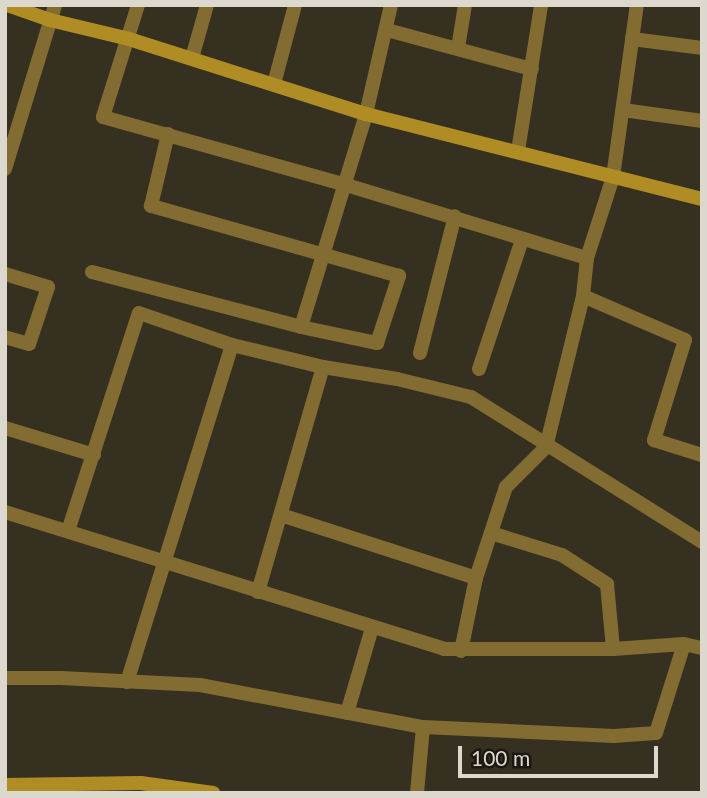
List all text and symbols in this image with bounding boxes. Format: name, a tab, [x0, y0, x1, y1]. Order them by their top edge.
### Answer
scale bar	[462, 732, 662, 776]
text: 100 m	[471, 745, 530, 770]

